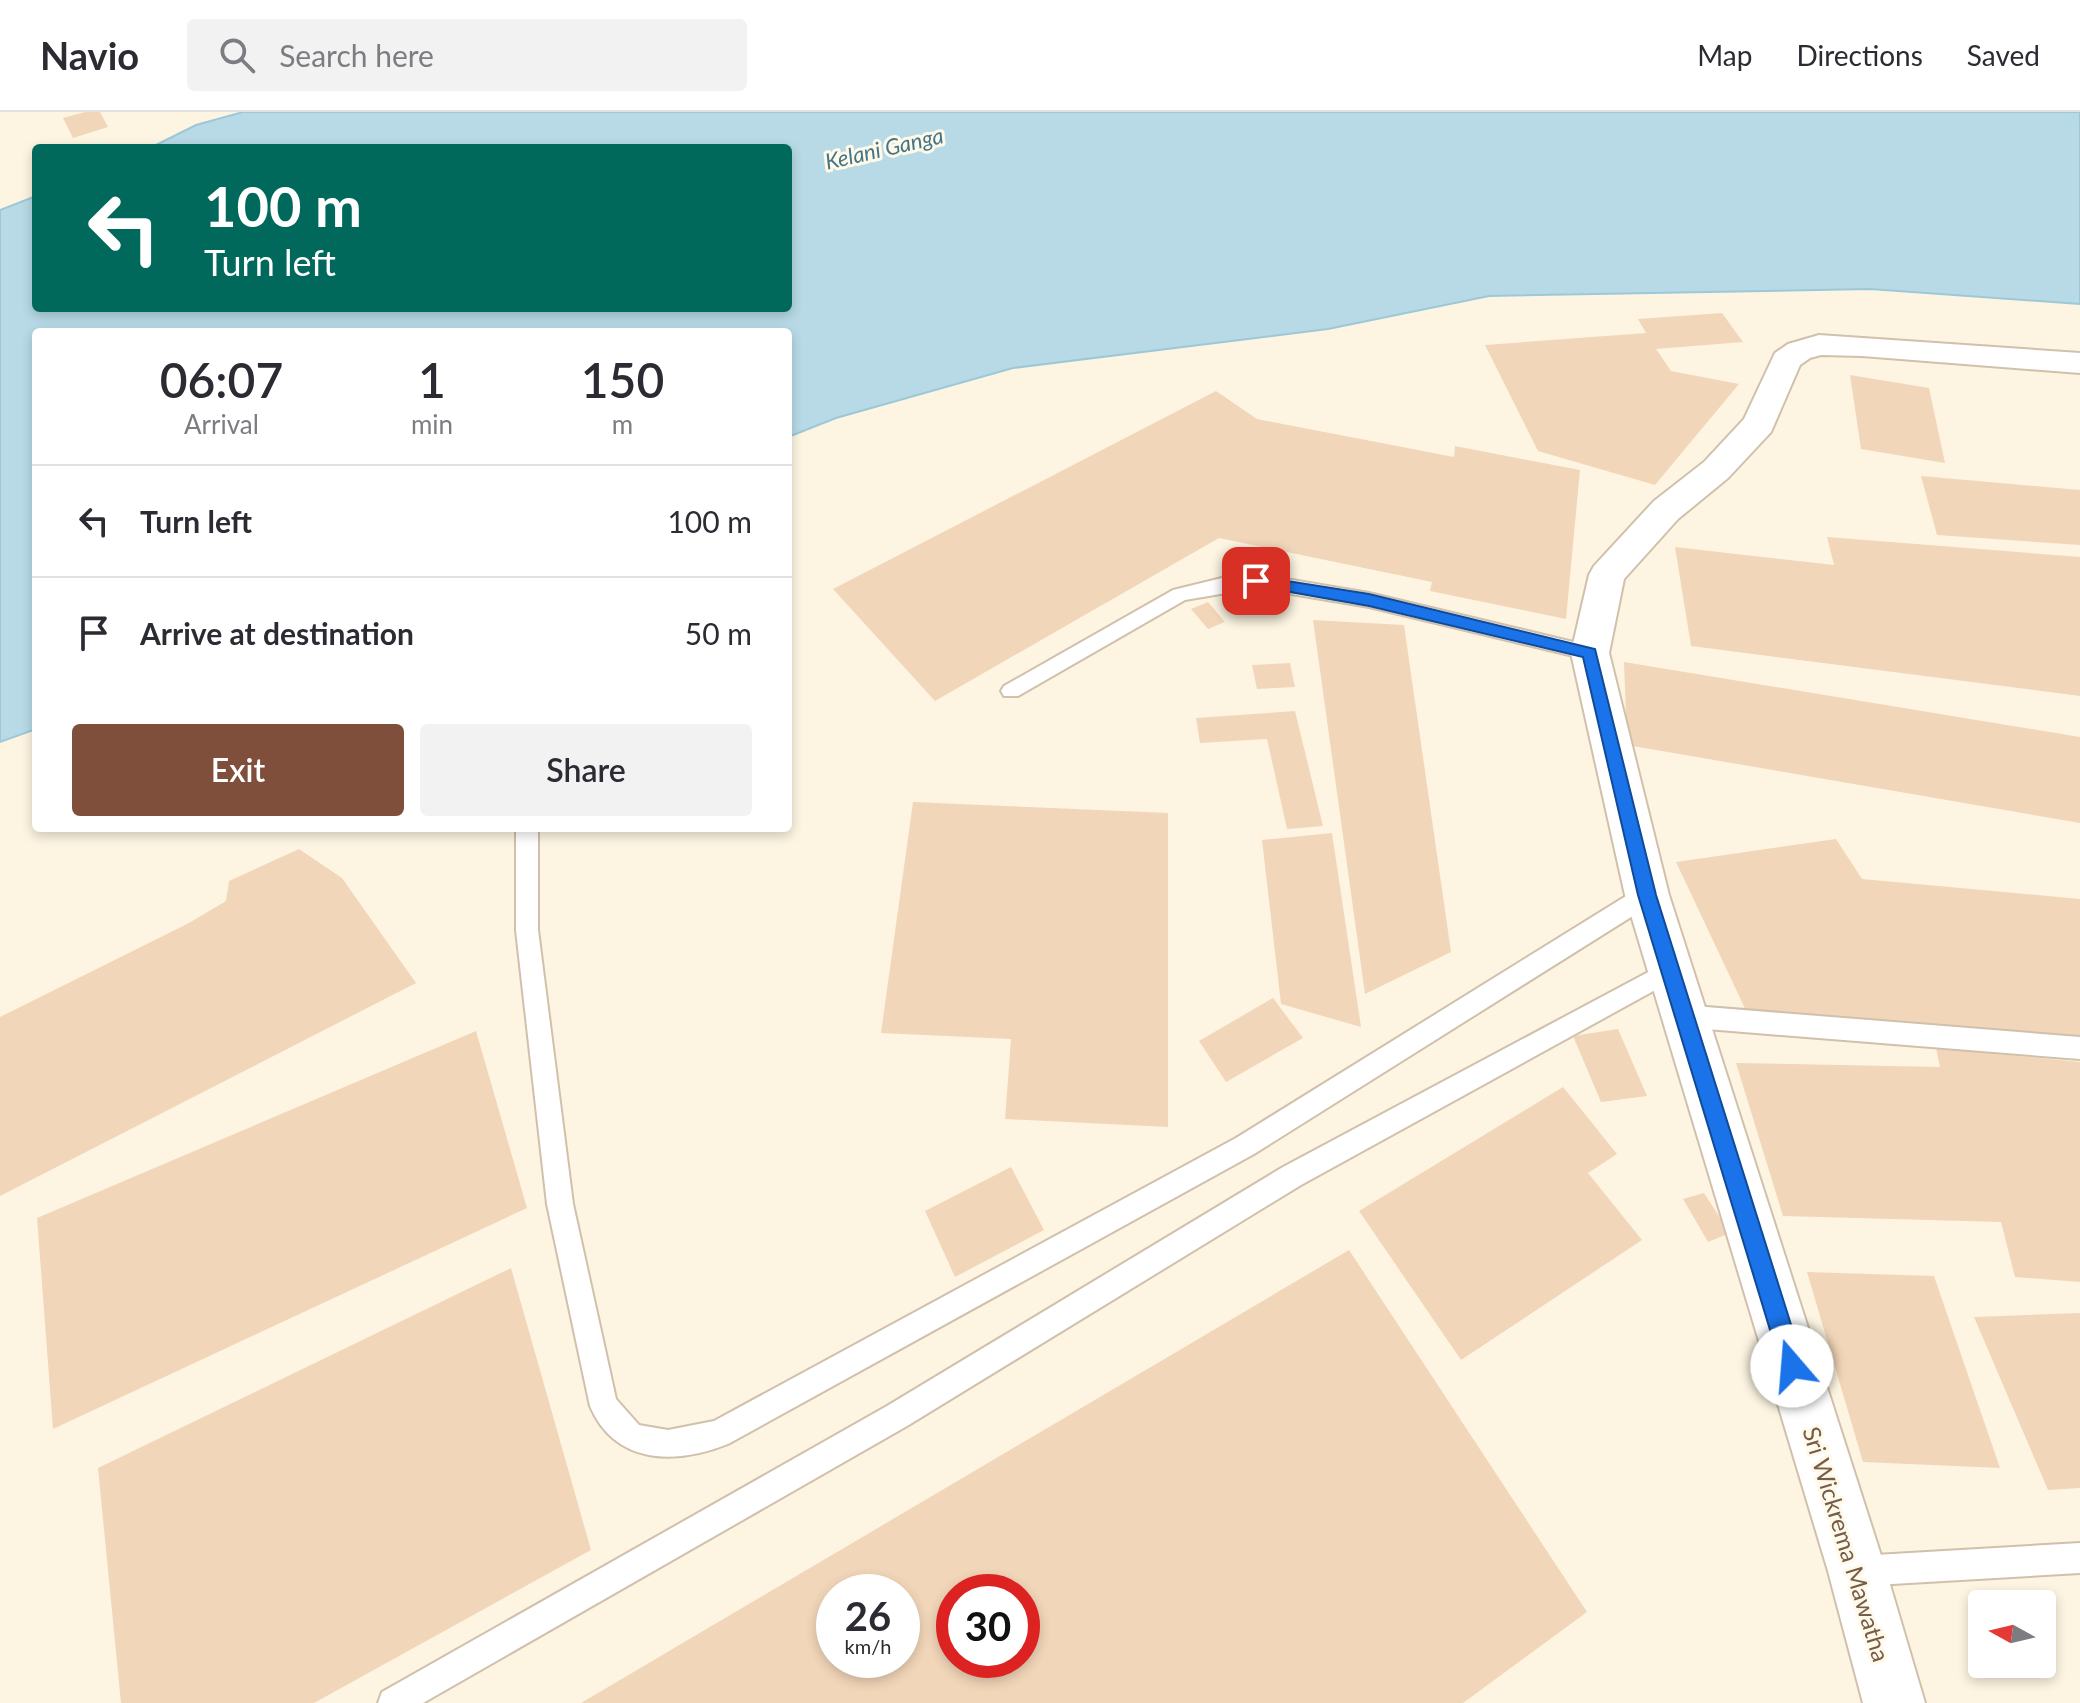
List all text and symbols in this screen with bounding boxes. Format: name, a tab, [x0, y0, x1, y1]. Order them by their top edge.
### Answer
search box	[187, 19, 747, 91]
text: Navio	[40, 32, 139, 78]
icon: search	[215, 33, 259, 77]
text: Search here	[279, 37, 434, 73]
text: Map	[1697, 38, 1752, 72]
text: Directions	[1796, 38, 1923, 72]
text: Saved	[1967, 38, 2040, 72]
water label: Kelani Ganga	[822, 121, 946, 175]
text: 100 m	[204, 172, 362, 239]
icon: left	[72, 176, 176, 280]
text: Turn left	[204, 240, 336, 284]
text: 06:07	[160, 351, 283, 408]
text: 1	[418, 351, 446, 408]
text: 150	[581, 351, 664, 408]
text: Arrival	[184, 408, 259, 440]
text: min	[411, 408, 453, 440]
text: m	[612, 408, 633, 440]
icon: left	[72, 499, 116, 543]
text: Turn left	[140, 503, 252, 539]
text: 100 m	[667, 503, 752, 539]
pin	[1222, 547, 1290, 615]
icon: arrive	[1234, 559, 1278, 603]
icon: arrive	[72, 611, 116, 655]
text: Arrive at destination	[140, 615, 414, 651]
text: 50 m	[685, 615, 752, 651]
button: Exit	[72, 724, 404, 816]
button: Share	[420, 724, 752, 816]
position arrow	[1750, 1324, 1834, 1408]
street label: Sri Wickrema Mawatha	[1797, 1423, 1897, 1665]
speed limit sign: 30	[936, 1574, 1040, 1678]
north arrow	[1968, 1590, 2056, 1678]
map controls	[1968, 1590, 2056, 1678]
text: 26	[845, 1592, 891, 1640]
text: km/h	[845, 1634, 891, 1658]

